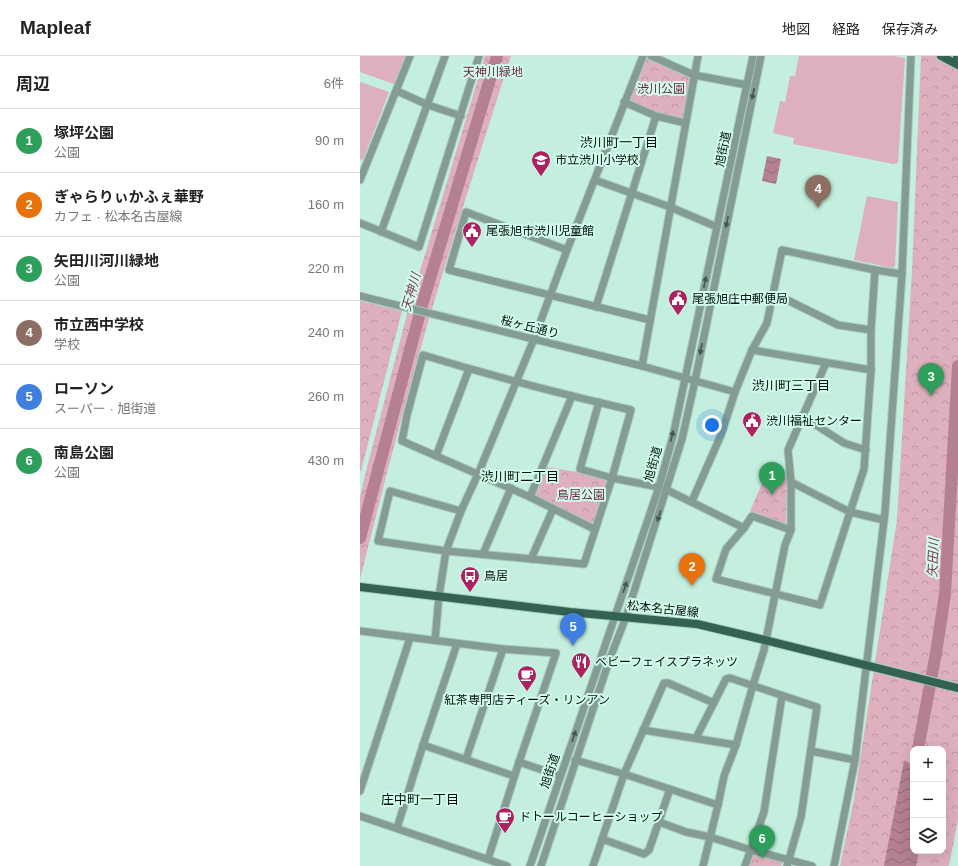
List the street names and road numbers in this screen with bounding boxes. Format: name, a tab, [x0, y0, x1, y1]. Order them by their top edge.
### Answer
street label: 旭街道	[712, 130, 734, 168]
street label: 桜ヶ丘通り	[499, 313, 561, 341]
street label: 旭街道	[641, 445, 665, 483]
street label: 松本名古屋線	[626, 598, 700, 620]
street label: 旭街道	[538, 752, 562, 790]

